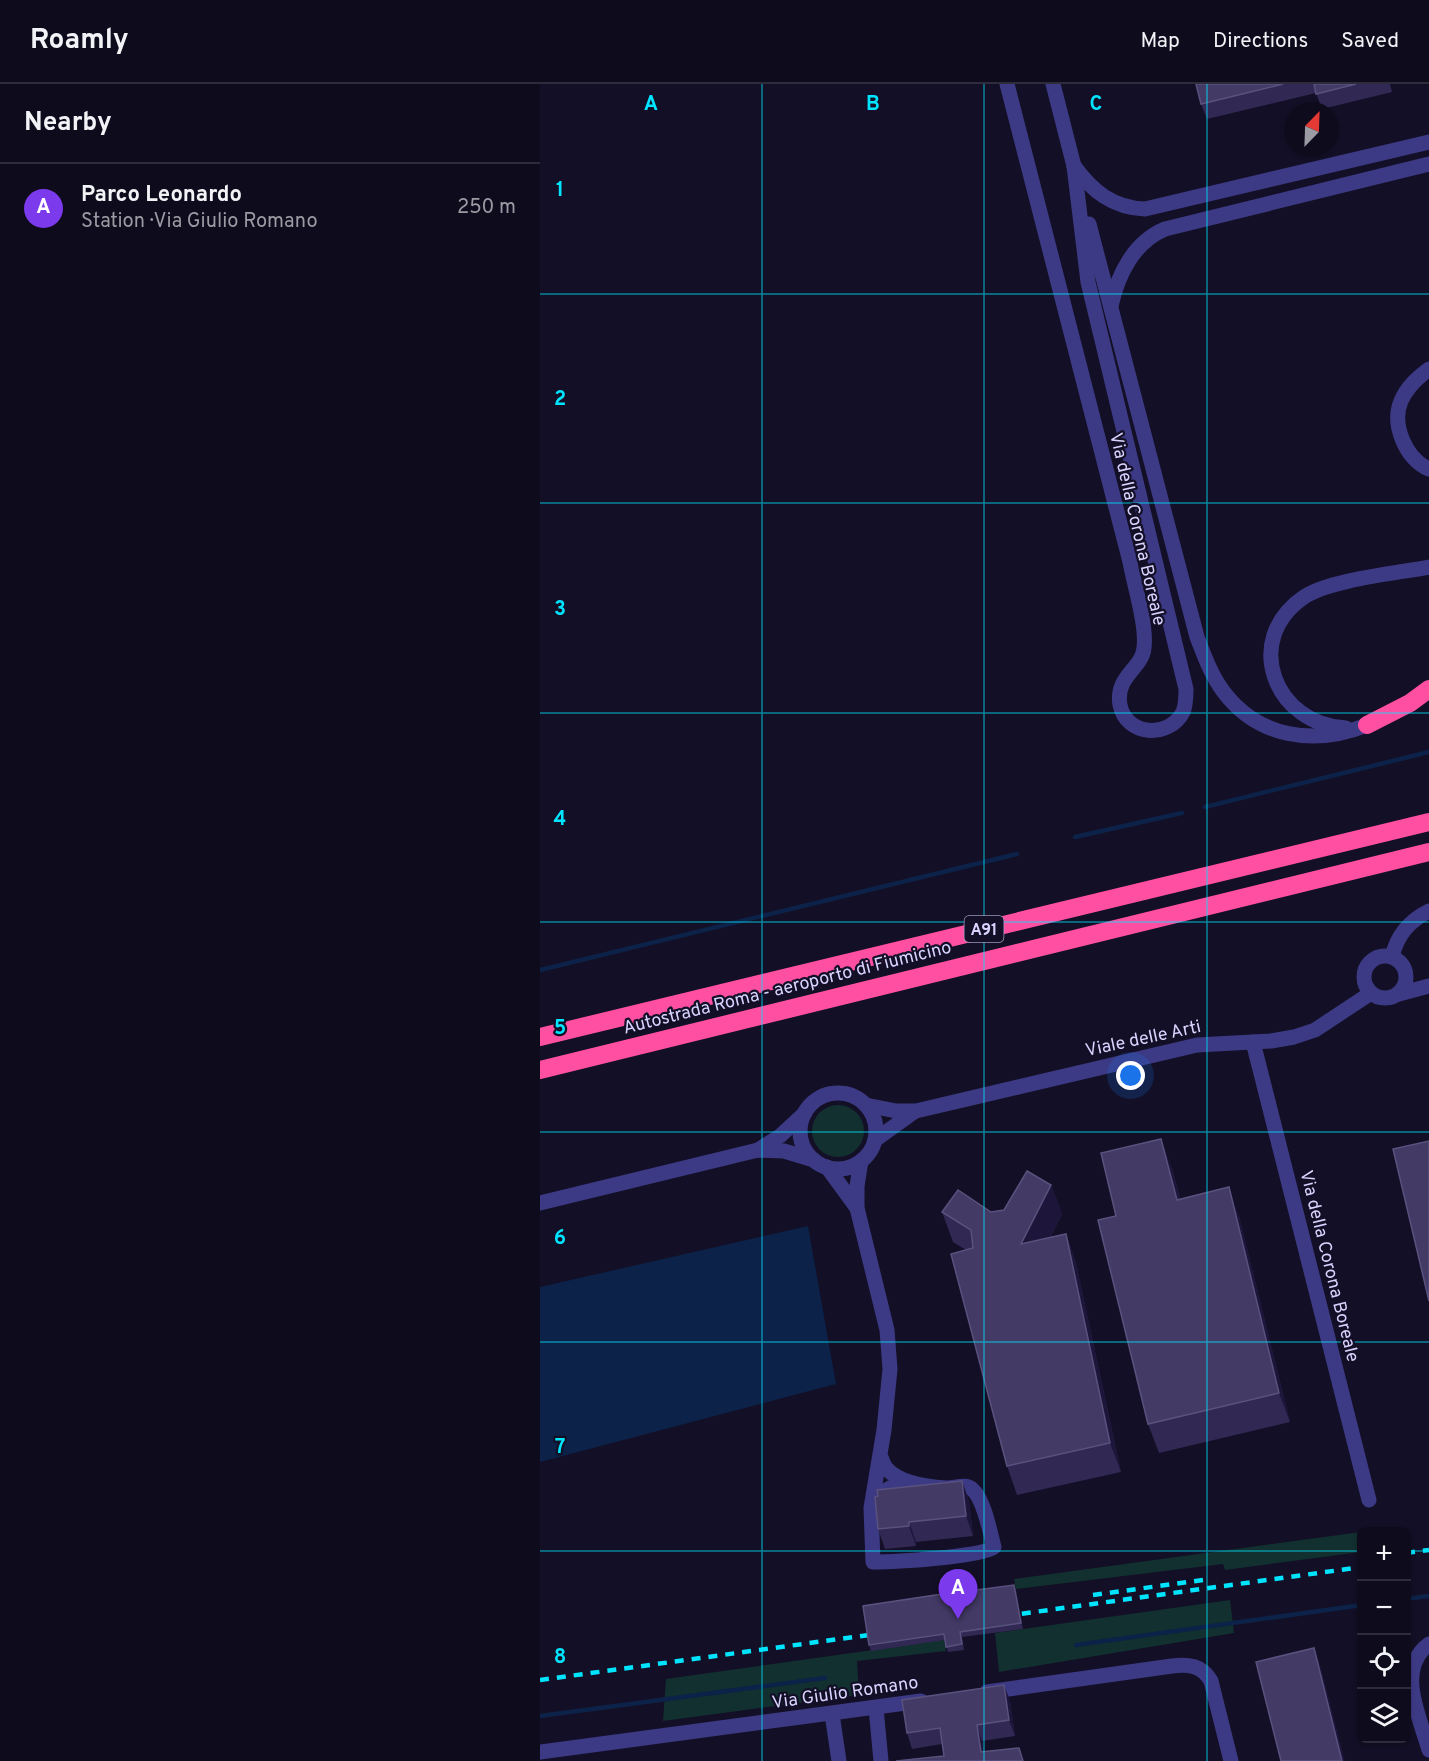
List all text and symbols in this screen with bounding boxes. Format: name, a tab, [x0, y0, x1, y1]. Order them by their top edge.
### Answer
text: Roamly	[30, 23, 129, 59]
text: Map	[1140, 28, 1180, 55]
text: Directions	[1213, 28, 1308, 55]
text: Saved	[1341, 28, 1399, 55]
text: A	[644, 92, 658, 118]
text: B	[866, 92, 880, 118]
text: C	[1090, 92, 1102, 118]
north arrow	[1285, 102, 1339, 156]
text: Nearby	[24, 107, 112, 140]
text: 1	[556, 178, 564, 204]
text: Parco Leonardo	[81, 182, 242, 209]
text: A	[36, 195, 51, 221]
text: 250 m	[457, 195, 516, 221]
text: Station · Via Giulio Romano	[81, 209, 318, 235]
text: 2	[554, 387, 566, 413]
street label: Via della Corona Boreale	[1103, 431, 1170, 628]
text: 3	[554, 597, 566, 623]
text: 4	[554, 807, 566, 833]
road number: A91	[964, 916, 1004, 942]
street label: Autostrada Roma - aeroporto di Fiumicino	[621, 936, 954, 1040]
text: 5	[554, 1016, 566, 1042]
street label: Viale delle Arti	[1084, 1016, 1203, 1063]
your location	[1116, 1061, 1145, 1090]
street label: Via della Corona Boreale	[1294, 1168, 1364, 1365]
text: 6	[554, 1226, 566, 1252]
text: 7	[555, 1435, 565, 1461]
map controls	[1357, 1527, 1411, 1743]
button: +	[1357, 1527, 1411, 1581]
pin: A	[938, 1570, 978, 1619]
button: −	[1357, 1581, 1411, 1635]
button: locate	[1357, 1635, 1411, 1689]
text: 8	[554, 1645, 566, 1671]
street label: Via Giulio Romano	[771, 1672, 920, 1715]
button: layers	[1357, 1689, 1411, 1743]

